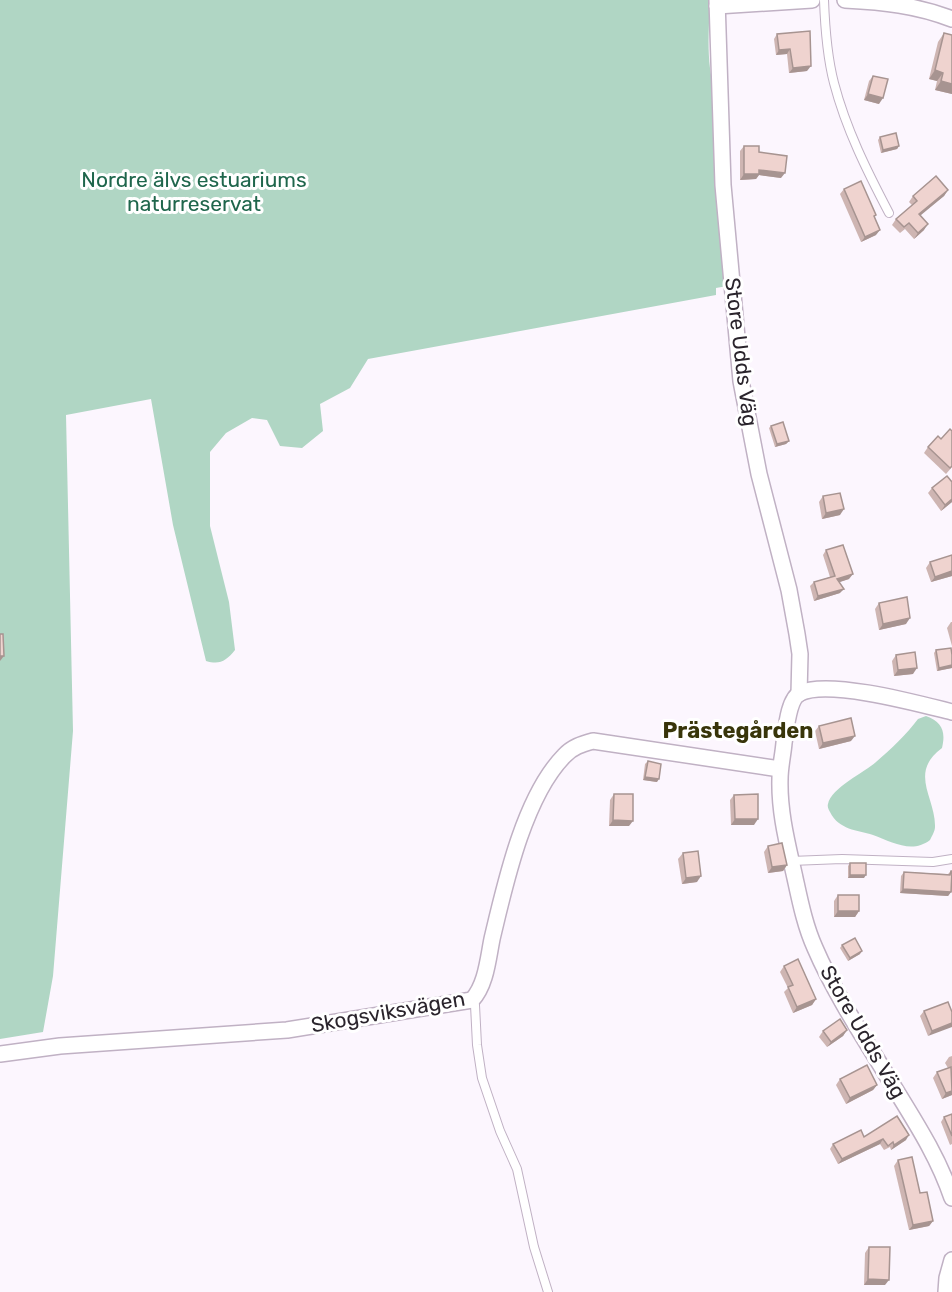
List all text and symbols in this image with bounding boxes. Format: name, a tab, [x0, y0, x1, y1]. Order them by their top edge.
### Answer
park label: Nordre älvs estuariums naturreservat	[81, 167, 307, 216]
street label: Store Udds Väg	[720, 276, 763, 428]
district label: Prästegården	[662, 717, 814, 744]
street label: Store Udds Väg	[815, 961, 912, 1103]
street label: Skogsviksvägen	[309, 986, 467, 1037]

